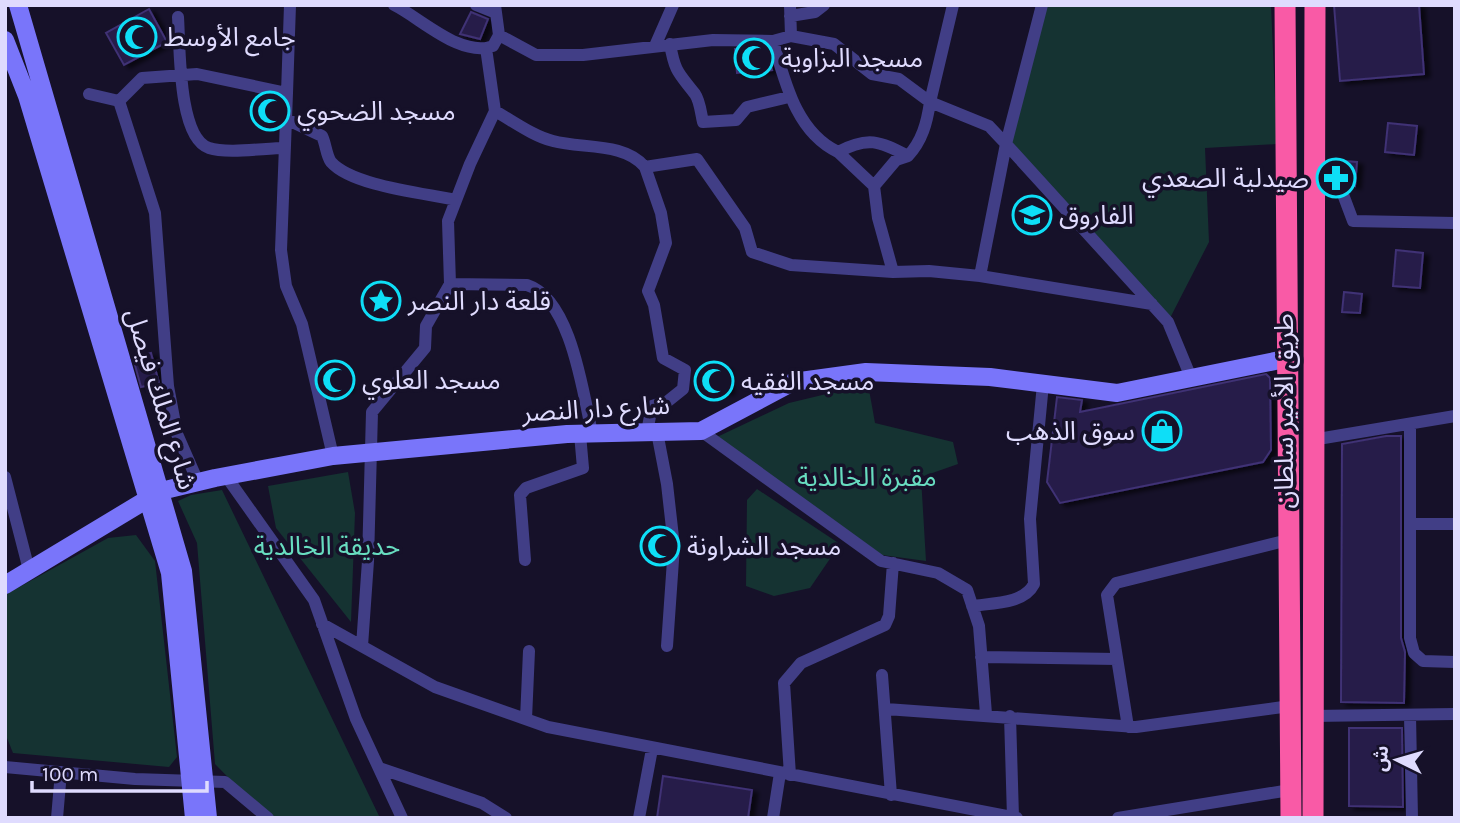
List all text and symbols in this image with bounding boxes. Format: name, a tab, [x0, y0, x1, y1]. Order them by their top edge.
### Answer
mosque icon: جامع الأوسط	[116, 16, 158, 58]
place label: جامع الأوسط	[164, 22, 295, 57]
mosque icon: مسجد البزاوية	[733, 37, 775, 79]
place label: مسجد البزاوية	[781, 43, 923, 74]
mosque icon: مسجد الضحوي	[249, 90, 291, 132]
place label: مسجد الضحوي	[297, 96, 456, 131]
pharmacy icon: صيدلية الصعدي	[1315, 157, 1357, 199]
place label: صيدلية الصعدي	[1142, 163, 1309, 198]
school or university icon: الفاروق	[1011, 194, 1053, 236]
place label: الفاروق	[1059, 200, 1134, 231]
place icon: قلعة دار النصر	[360, 280, 402, 322]
place label: قلعة دار النصر	[407, 286, 551, 317]
street label: شارع الملك فيصل	[116, 305, 203, 494]
street label: طريق الأمير سلطان	[1269, 313, 1300, 509]
mosque icon: مسجد العلوي	[314, 359, 356, 401]
mosque icon: مسجد الفقيه	[693, 360, 735, 402]
place label: مسجد العلوي	[362, 365, 501, 400]
place label: مسجد الفقيه	[741, 366, 874, 397]
street label: شارع دار النصر	[520, 390, 671, 431]
shop icon: سوق الذهب	[1141, 410, 1183, 452]
place label: سوق الذهب	[1006, 416, 1135, 447]
park label: مقبرة الخالدية	[797, 462, 937, 493]
mosque icon: مسجد الشراونة	[639, 525, 681, 567]
park label: حديقة الخالدية	[254, 531, 400, 562]
place label: مسجد الشراونة	[687, 531, 841, 562]
north arrow	[1362, 725, 1432, 795]
text: ش	[1369, 745, 1393, 773]
scale bar	[32, 750, 206, 794]
text: 100 m	[42, 762, 99, 786]

